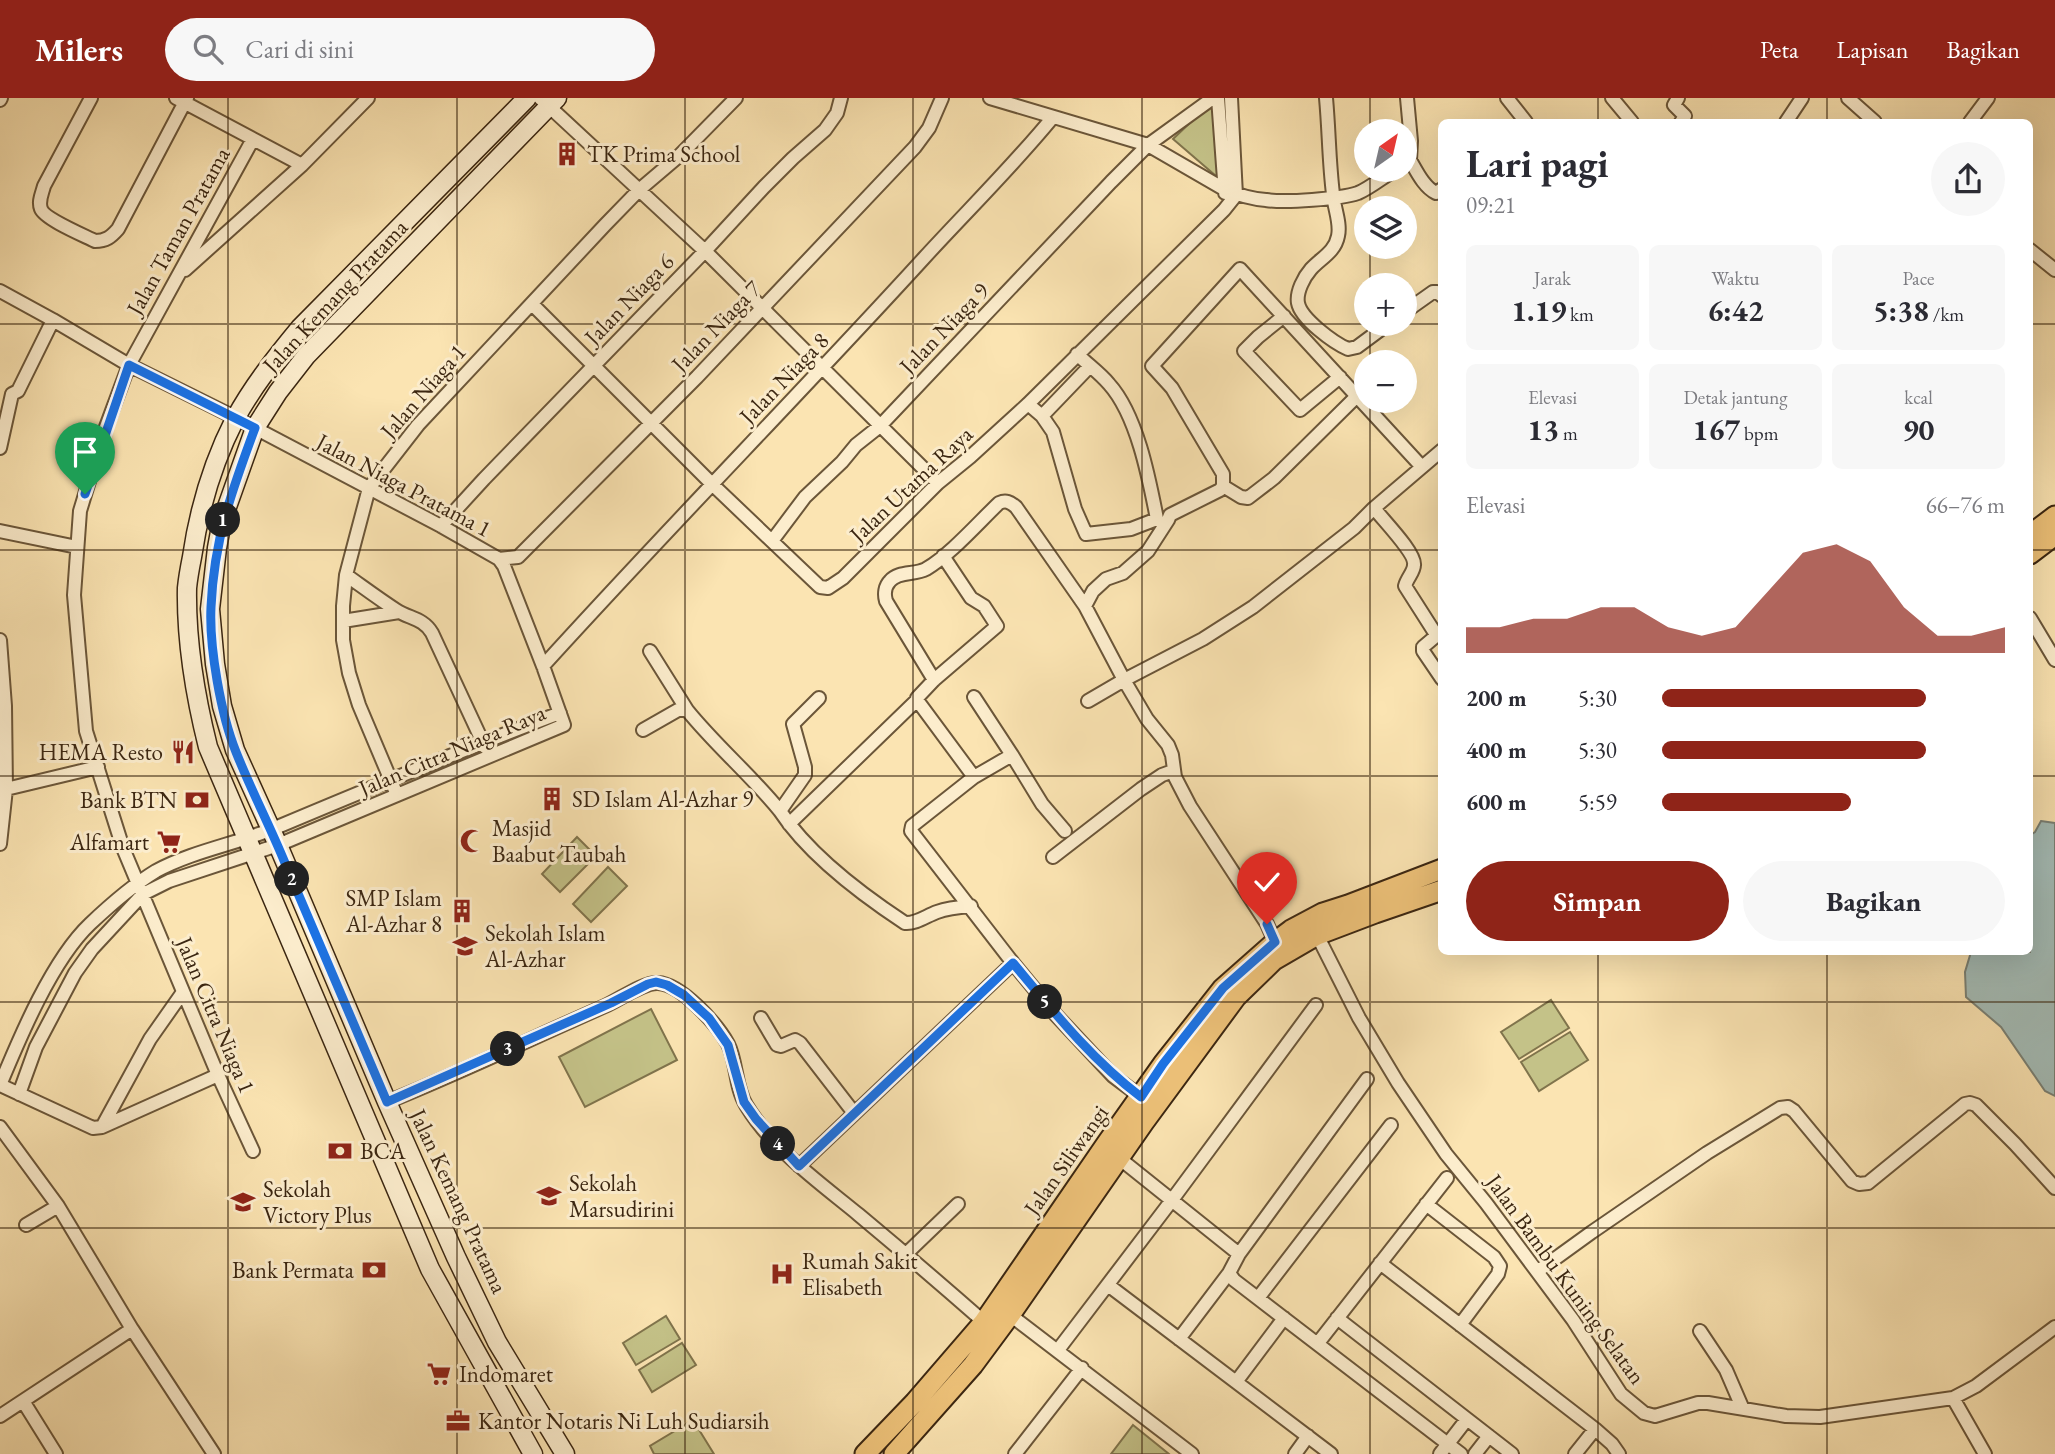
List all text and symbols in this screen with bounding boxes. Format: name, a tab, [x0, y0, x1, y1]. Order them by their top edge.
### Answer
search box	[165, 18, 655, 81]
text: Milers	[35, 28, 123, 71]
icon: search	[189, 30, 227, 68]
text: Cari di sini	[245, 32, 354, 66]
text: Peta	[1760, 34, 1799, 65]
text: Lapisan	[1837, 34, 1909, 65]
text: Bagikan	[1947, 34, 2020, 65]
north arrow	[1354, 119, 1418, 182]
map controls	[1354, 119, 1417, 413]
place label: TK Prima School	[587, 139, 741, 169]
text: Lari pagi	[1466, 139, 1609, 188]
building icon: TK Prima School	[553, 140, 581, 168]
street label: Jalan Taman Pratama	[118, 141, 237, 322]
button: share	[1931, 142, 2005, 216]
text: 09:21	[1466, 190, 1516, 220]
button: layers	[1354, 196, 1417, 259]
street label: Jalan Kemang Pratama	[254, 212, 415, 381]
street label: Jalan Niaga 6	[576, 247, 680, 353]
text: Jarak	[1534, 266, 1571, 291]
text: Waktu	[1712, 266, 1759, 291]
text: Pace	[1903, 266, 1934, 291]
street label: Jalan Niaga 7	[663, 273, 768, 380]
button: +	[1354, 273, 1417, 336]
street label: Jalan Niaga 9	[891, 276, 995, 382]
text: 1.19	[1511, 291, 1566, 330]
text: 6:42	[1707, 291, 1764, 330]
text: 5:38	[1873, 291, 1929, 330]
text: km	[1566, 302, 1594, 327]
text: /km	[1929, 302, 1964, 327]
street label: Jalan Niaga 8	[731, 326, 835, 432]
street label: Jalan Niaga 1	[372, 337, 472, 446]
button: −	[1354, 350, 1417, 413]
text: Elevasi	[1528, 385, 1577, 410]
text: Detak jantung	[1683, 385, 1788, 410]
text: kcal	[1904, 385, 1933, 410]
text: 13	[1527, 410, 1559, 449]
text: 167	[1693, 410, 1740, 449]
text: 90	[1903, 410, 1934, 449]
street label: Jalan Utama Raya	[842, 419, 980, 550]
text: m	[1559, 421, 1578, 446]
text: bpm	[1740, 421, 1778, 446]
pin	[55, 422, 115, 494]
street label: Jalan Niaga Pratama 1	[310, 425, 497, 544]
icon: arrive	[66, 433, 104, 471]
text: Elevasi	[1466, 490, 1525, 520]
text: 66–76 m	[1926, 490, 2005, 520]
pin: 1	[206, 502, 241, 538]
text: 1	[217, 507, 228, 532]
text: 200 m	[1466, 683, 1527, 713]
text: 5:30	[1578, 683, 1617, 713]
street label: Jalan Citra Niaga Raya	[352, 697, 551, 804]
text: 400 m	[1466, 735, 1527, 765]
text: 5:30	[1578, 735, 1617, 765]
place label: HEMA Resto	[39, 737, 163, 767]
restaurant icon: HEMA Resto	[169, 738, 197, 766]
place label: SD Islam Al-Azhar 9	[572, 784, 753, 814]
place label: Bank BTN	[80, 785, 177, 815]
building icon: SD Islam Al-Azhar 9	[538, 785, 566, 813]
bank icon: Bank BTN	[183, 786, 211, 814]
text: 600 m	[1466, 787, 1527, 817]
text: 5:59	[1578, 787, 1617, 817]
place label: Masjid Baabut Taubah	[492, 813, 626, 869]
place label: Alfamart	[69, 827, 150, 857]
mosque icon: Masjid Baabut Taubah	[458, 827, 486, 855]
supermarket icon: Alfamart	[155, 828, 183, 856]
pin	[1237, 852, 1297, 924]
button: Simpan	[1466, 861, 1729, 941]
button: Bagikan	[1743, 861, 2005, 941]
pin: 2	[274, 862, 310, 896]
icon: check	[1248, 863, 1286, 901]
text: 2	[286, 866, 297, 891]
place label: SMP Islam Al-Azhar 8	[345, 883, 442, 939]
building icon: SMP Islam Al-Azhar 8	[448, 897, 476, 925]
place label: Sekolah Islam Al-Azhar	[484, 918, 606, 974]
street label: Jalan Citra Niaga 1	[169, 930, 262, 1098]
school or university icon: Sekolah Islam Al-Azhar	[451, 932, 479, 960]
pin: 5	[1028, 984, 1062, 1020]
text: 5	[1039, 989, 1050, 1014]
pin: 3	[490, 1032, 526, 1066]
text: 3	[502, 1036, 513, 1061]
street label: Jalan Siliwangi	[1016, 1099, 1115, 1223]
street label: Jalan Kemang Pratama	[402, 1102, 515, 1299]
pin: 4	[760, 1126, 796, 1162]
text: 4	[772, 1131, 783, 1156]
place label: BCA	[360, 1136, 407, 1166]
bank icon: BCA	[326, 1137, 354, 1165]
street label: Jalan Bambu Kuning Selatan	[1478, 1166, 1652, 1390]
place label: Sekolah Marsudirini	[569, 1168, 674, 1224]
place label: Sekolah Victory Plus	[263, 1174, 372, 1230]
school or university icon: Sekolah Marsudirini	[535, 1182, 563, 1210]
school or university icon: Sekolah Victory Plus	[229, 1188, 257, 1216]
place label: Rumah Sakit Elisabeth	[802, 1246, 918, 1302]
place label: Bank Permata	[232, 1255, 355, 1285]
bank icon: Bank Permata	[360, 1256, 388, 1284]
hospital icon: Rumah Sakit Elisabeth	[768, 1260, 796, 1288]
place label: Indomaret	[459, 1359, 554, 1389]
supermarket icon: Indomaret	[425, 1360, 453, 1388]
place label: Kantor Notaris Ni Luh Sudiarsih	[478, 1406, 770, 1436]
office icon: Kantor Notaris Ni Luh Sudiarsih	[444, 1407, 472, 1435]

